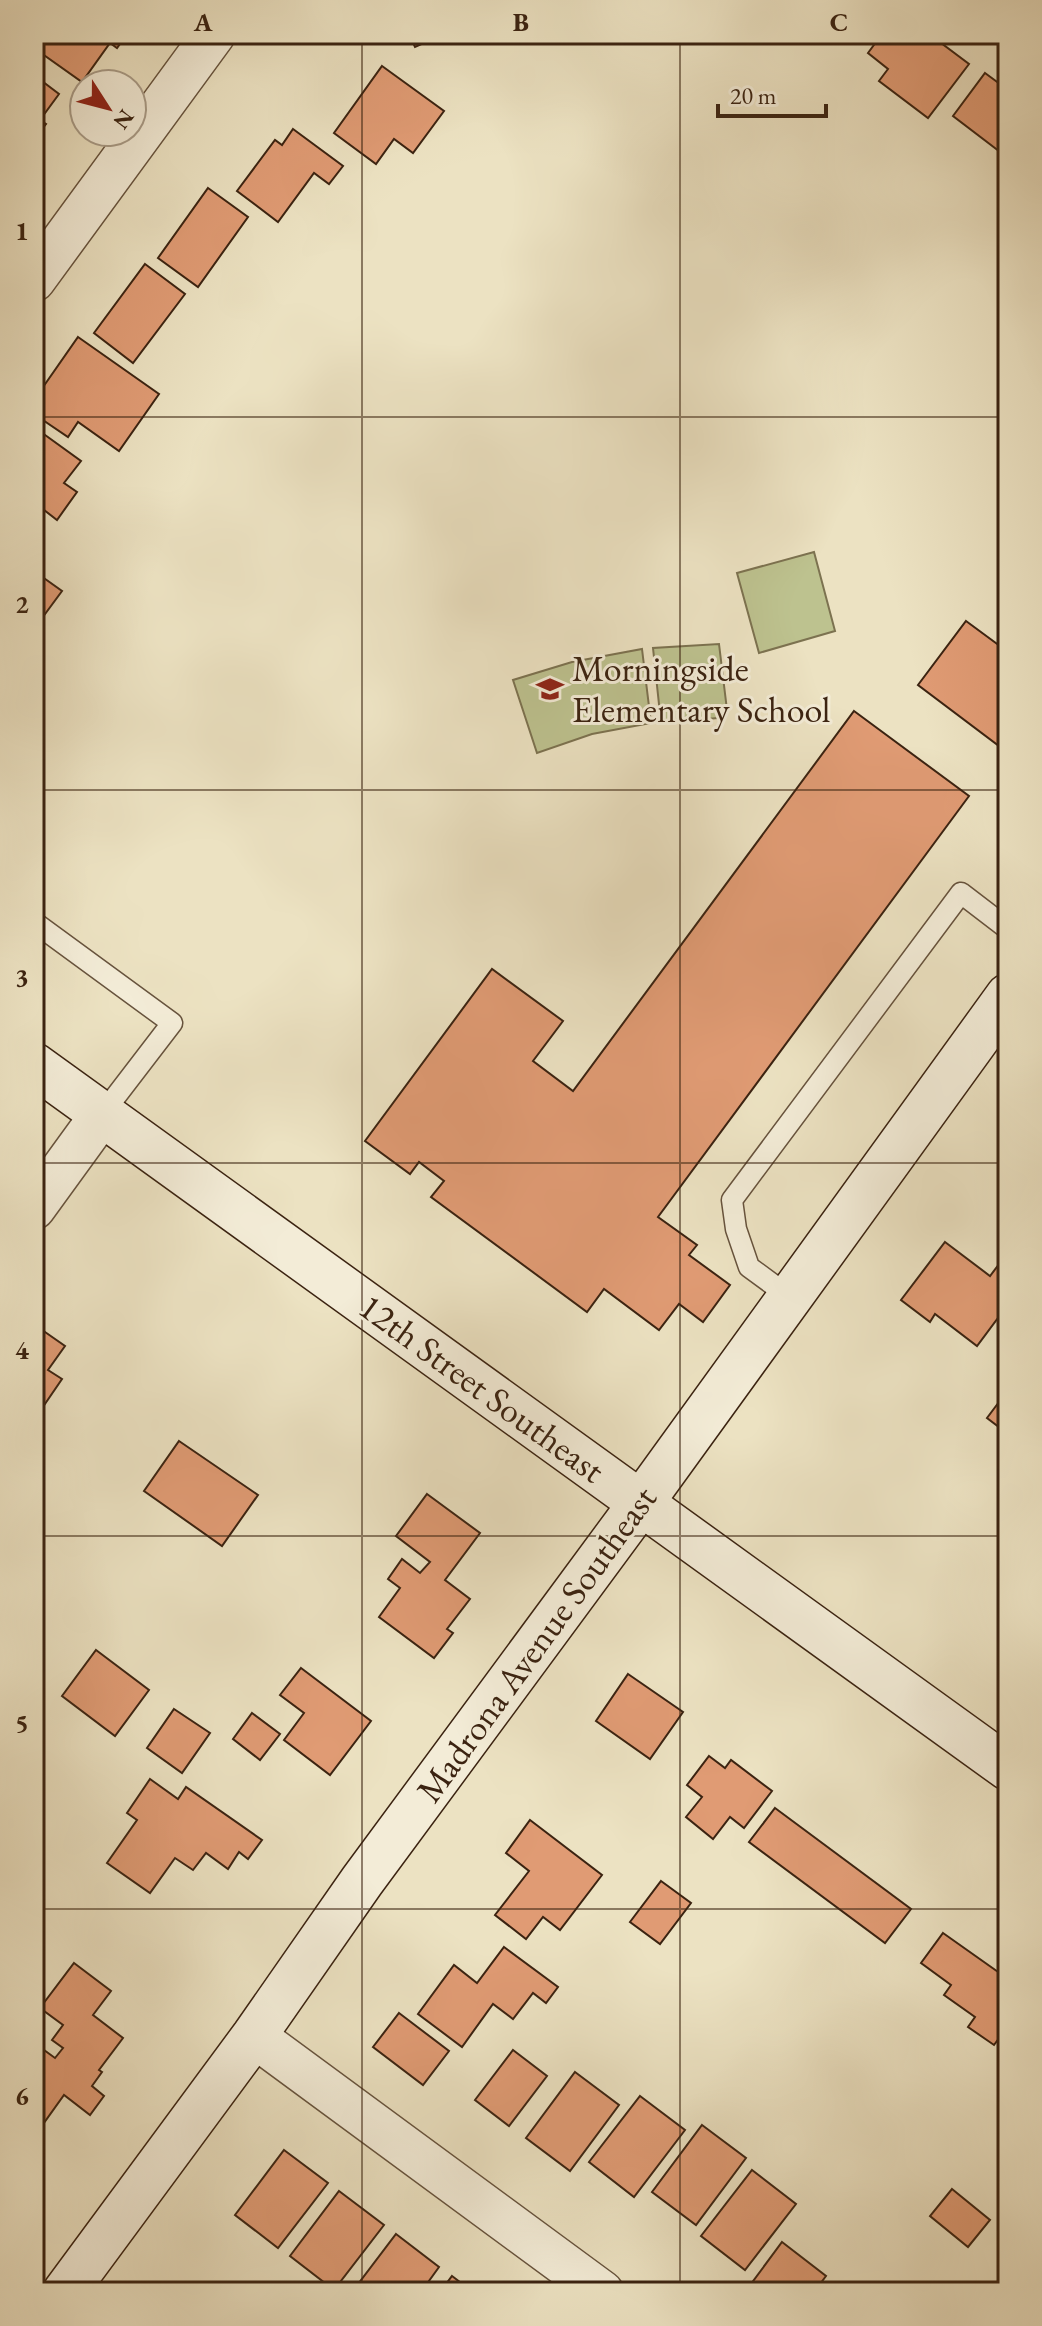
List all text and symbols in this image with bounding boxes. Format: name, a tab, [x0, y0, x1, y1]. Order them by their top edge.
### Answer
text: A	[193, 5, 213, 39]
text: B	[513, 5, 529, 39]
text: C	[830, 5, 848, 39]
north arrow	[68, 68, 148, 148]
scale bar	[718, 68, 826, 118]
text: 20 m	[730, 80, 777, 111]
text: N	[107, 104, 141, 135]
text: 1	[15, 214, 29, 248]
text: 2	[15, 587, 29, 621]
place label: Morningside Elementary School	[572, 645, 830, 733]
school or university icon: Morningside Elementary School	[535, 674, 565, 704]
text: 3	[15, 960, 29, 994]
street label: 12th Street Southeast	[350, 1283, 615, 1493]
text: 4	[15, 1333, 29, 1367]
street label: Madrona Avenue Southeast	[405, 1476, 667, 1812]
text: 5	[15, 1706, 29, 1740]
text: 6	[15, 2079, 29, 2113]

